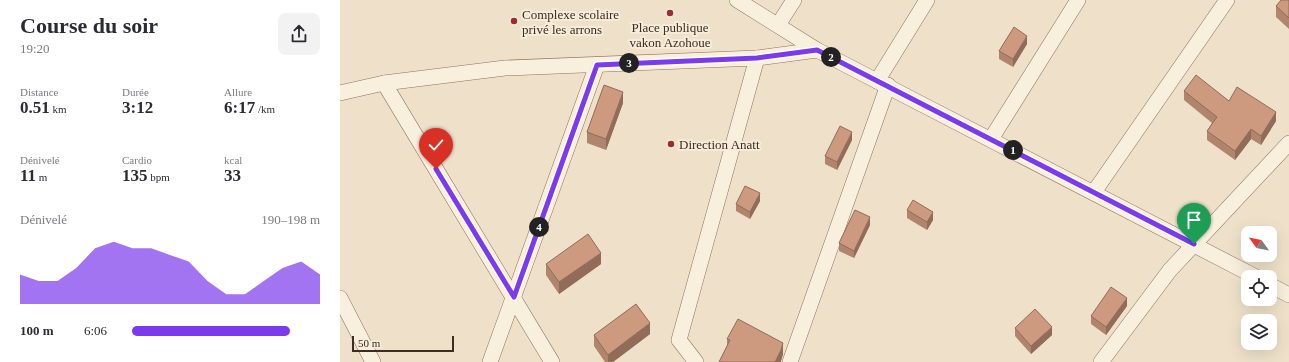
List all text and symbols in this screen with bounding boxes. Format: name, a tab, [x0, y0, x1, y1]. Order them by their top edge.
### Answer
place label: Complexe scolaire privé les arrons	[522, 7, 619, 37]
marker: Place publique vakon Azohoue	[665, 8, 675, 18]
text: Course du soir	[20, 13, 158, 38]
button: share	[278, 13, 320, 55]
marker: Complexe scolaire privé les arrons	[509, 16, 519, 26]
place label: Place publique vakon Azohoue	[629, 20, 711, 50]
text: 19:20	[20, 41, 50, 56]
pin: 2	[821, 47, 841, 67]
text: 2	[828, 51, 834, 63]
pin: 3	[619, 53, 639, 73]
text: 3	[626, 57, 632, 69]
text: Distance	[20, 86, 58, 98]
text: Durée	[122, 86, 149, 98]
text: Allure	[224, 86, 252, 98]
text: 0.51	[20, 98, 50, 117]
text: 3:12	[122, 98, 153, 117]
text: 6:17	[224, 98, 255, 117]
text: km	[50, 103, 67, 115]
text: /km	[255, 103, 275, 115]
pin	[419, 128, 453, 169]
icon: check	[425, 134, 447, 156]
place label: Direction Anatt	[679, 137, 760, 152]
marker: Direction Anatt	[666, 139, 676, 149]
pin: 1	[1003, 140, 1023, 160]
text: 1	[1010, 144, 1016, 156]
text: Dénivelé	[20, 154, 60, 166]
text: Cardio	[122, 154, 152, 166]
text: kcal	[224, 154, 242, 166]
text: 11	[20, 166, 36, 185]
text: 135	[122, 166, 148, 185]
text: 33	[224, 166, 241, 185]
text: m	[36, 171, 47, 183]
text: bpm	[148, 171, 170, 183]
pin	[1177, 203, 1211, 244]
icon: arrive	[1183, 209, 1205, 231]
text: Dénivelé	[20, 212, 67, 227]
text: 190–198 m	[261, 212, 320, 227]
pin: 4	[529, 217, 549, 237]
text: 4	[536, 221, 542, 233]
north arrow	[1241, 226, 1277, 262]
map controls	[1241, 226, 1277, 350]
button: locate	[1241, 270, 1277, 306]
button: layers	[1241, 314, 1277, 350]
text: 100 m	[20, 323, 54, 338]
text: 6:06	[84, 323, 107, 338]
scale bar	[352, 334, 454, 353]
text: 50 m	[358, 337, 380, 349]

